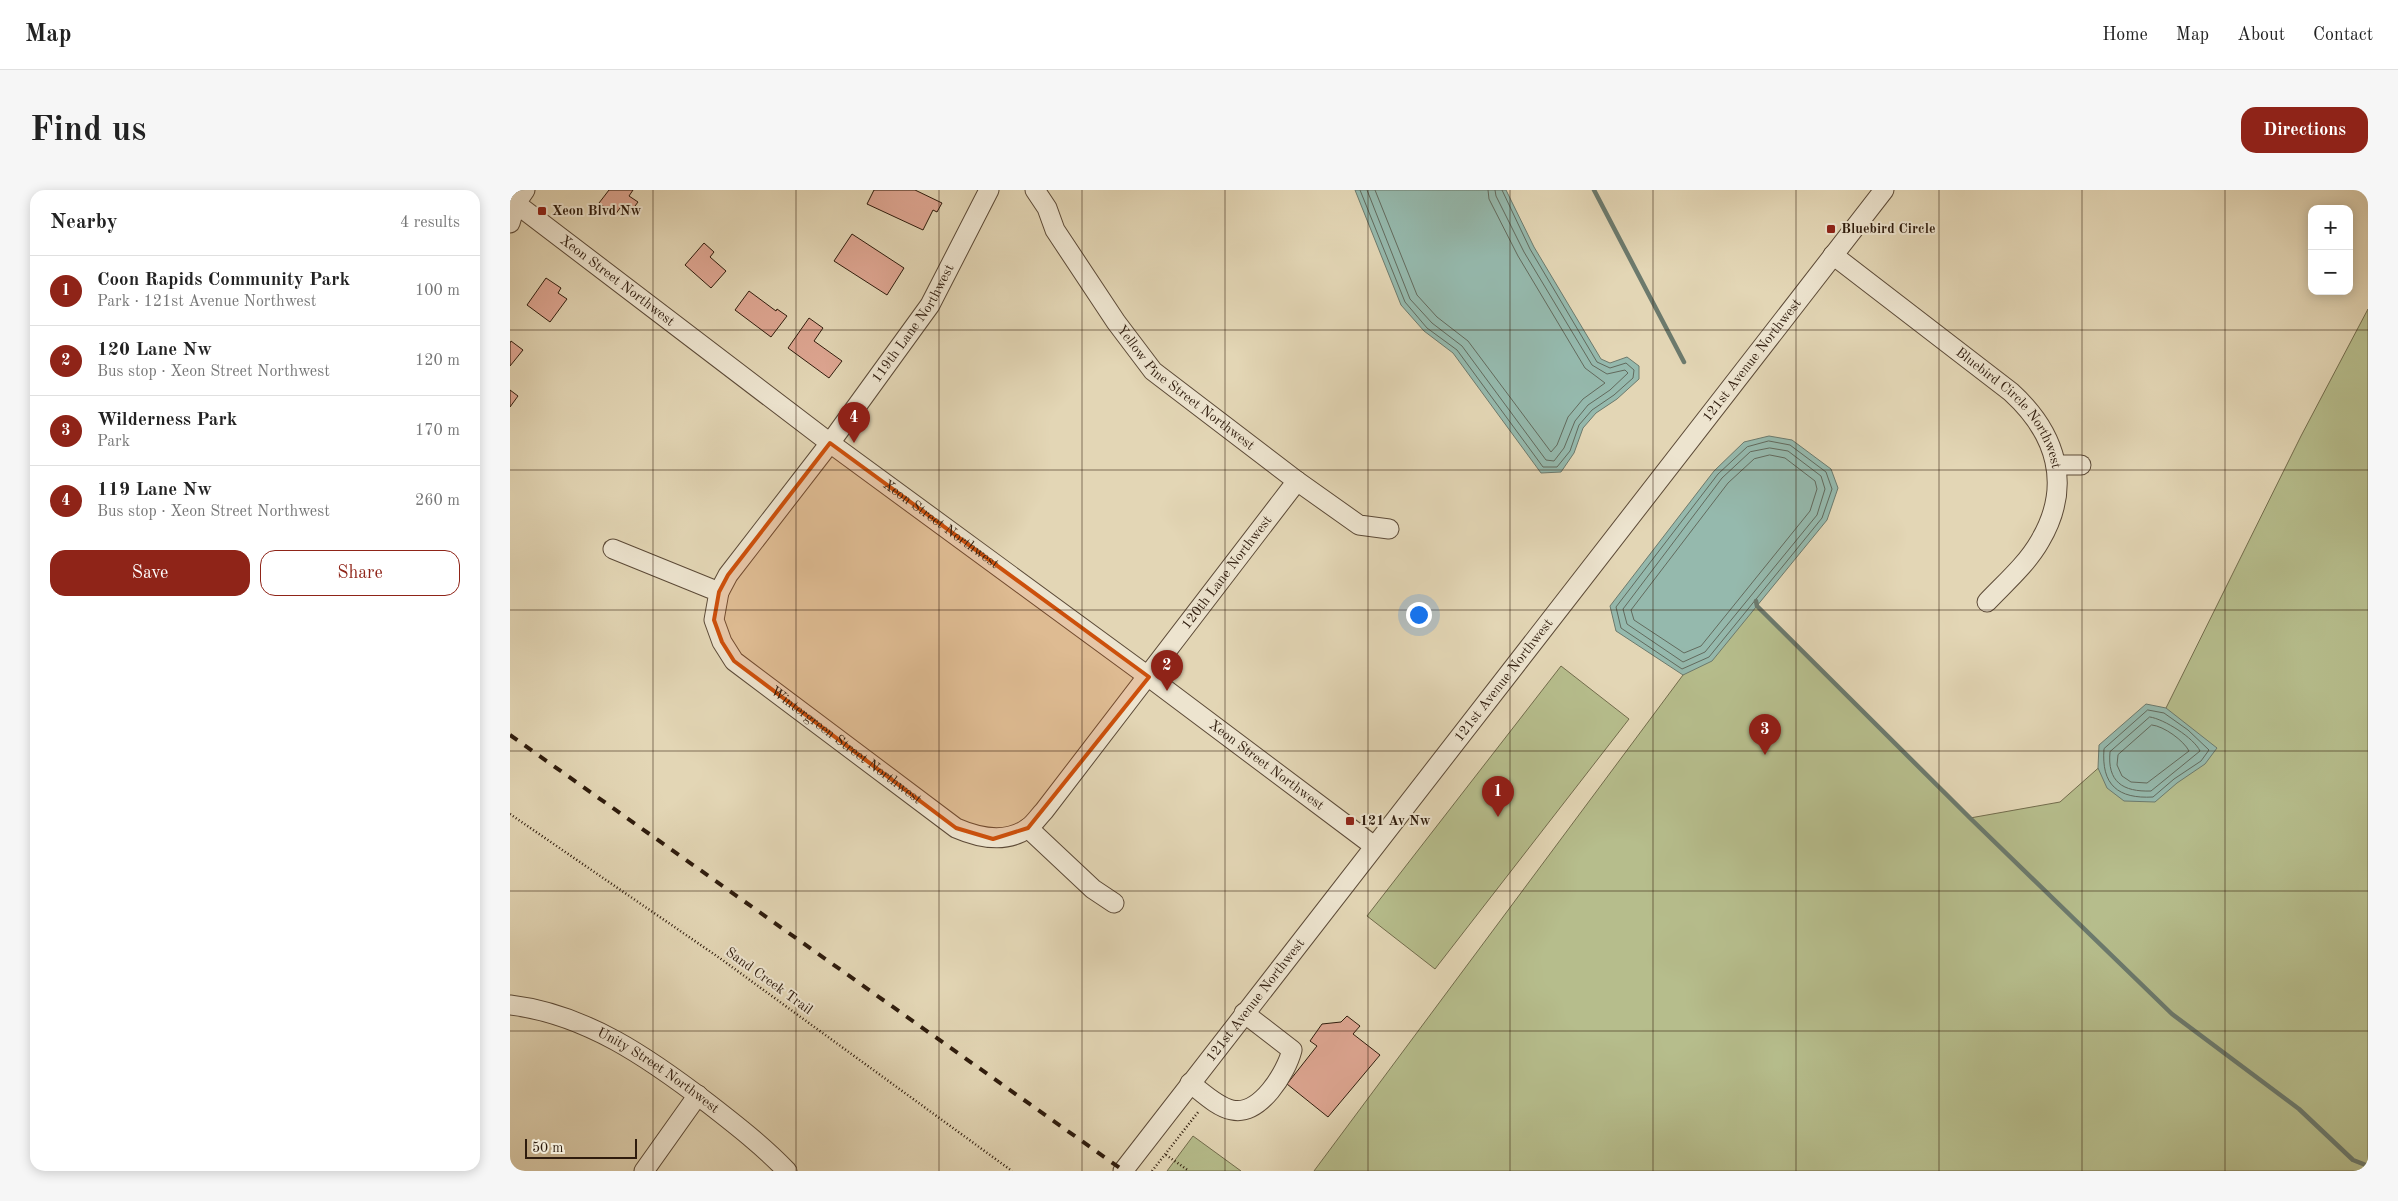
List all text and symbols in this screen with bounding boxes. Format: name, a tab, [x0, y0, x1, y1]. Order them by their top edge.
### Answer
text: Map	[25, 23, 72, 47]
text: Home	[2102, 26, 2148, 44]
text: Map	[2176, 26, 2209, 44]
text: About	[2237, 26, 2285, 44]
text: Contact	[2313, 26, 2373, 44]
button: Directions	[2241, 107, 2368, 153]
text: Find us	[30, 113, 146, 148]
place label: Xeon Blvd Nw	[552, 204, 642, 218]
marker: Xeon Blvd Nw	[536, 205, 548, 217]
map controls	[2308, 205, 2353, 295]
button: +	[2308, 205, 2353, 250]
text: Nearby	[50, 212, 118, 233]
text: 4 results	[400, 215, 460, 231]
place label: Bluebird Circle	[1841, 222, 1936, 236]
marker: Bluebird Circle	[1825, 223, 1837, 235]
street label: Xeon Street Northwest	[558, 233, 677, 329]
button: −	[2308, 250, 2353, 295]
street label: 119th Lane Northwest	[869, 262, 957, 385]
text: Coon Rapids Community Park	[97, 271, 350, 290]
text: 1	[61, 283, 71, 299]
text: 100 m	[415, 283, 460, 299]
text: Park · 121st Avenue Northwest	[97, 294, 316, 310]
street label: 121st Avenue Northwest	[1700, 296, 1804, 424]
street label: Yellow Pine Street Northwest	[1114, 323, 1257, 453]
text: 120 Lane Nw	[97, 341, 212, 360]
street label: Bluebird Circle Northwest	[1953, 345, 2063, 470]
text: 2	[61, 353, 71, 369]
text: 120 m	[415, 353, 460, 369]
text: Bus stop · Xeon Street Northwest	[97, 364, 330, 380]
pin: 4	[838, 402, 870, 443]
text: Wilderness Park	[97, 411, 237, 430]
text: 3	[61, 423, 71, 439]
text: 170 m	[415, 423, 460, 439]
text: Park	[97, 434, 130, 450]
street label: Xeon Street Northwest	[880, 477, 1001, 571]
text: 119 Lane Nw	[97, 481, 212, 500]
text: 4	[61, 493, 71, 509]
text: 260 m	[415, 493, 460, 509]
text: Bus stop · Xeon Street Northwest	[97, 504, 330, 520]
street label: 120th Lane Northwest	[1179, 513, 1275, 632]
button: Save	[50, 550, 250, 596]
button: Share	[260, 550, 460, 596]
your location	[1406, 602, 1432, 628]
street label: 121st Avenue Northwest	[1452, 616, 1556, 744]
pin: 2	[1151, 650, 1183, 691]
street label: Wintergreen Street Northwest	[768, 684, 924, 807]
pin: 3	[1749, 714, 1781, 755]
street label: Xeon Street Northwest	[1206, 718, 1327, 813]
pin: 1	[1482, 776, 1514, 817]
place label: 121 Av Nw	[1360, 814, 1431, 828]
marker: 121 Av Nw	[1344, 815, 1356, 827]
street label: 121st Avenue Northwest	[1203, 936, 1307, 1064]
street label: Sand Creek Trail	[723, 945, 815, 1017]
street label: Unity Street Northwest	[595, 1025, 722, 1116]
scale bar	[525, 1136, 638, 1159]
text: 50 m	[532, 1141, 563, 1155]

